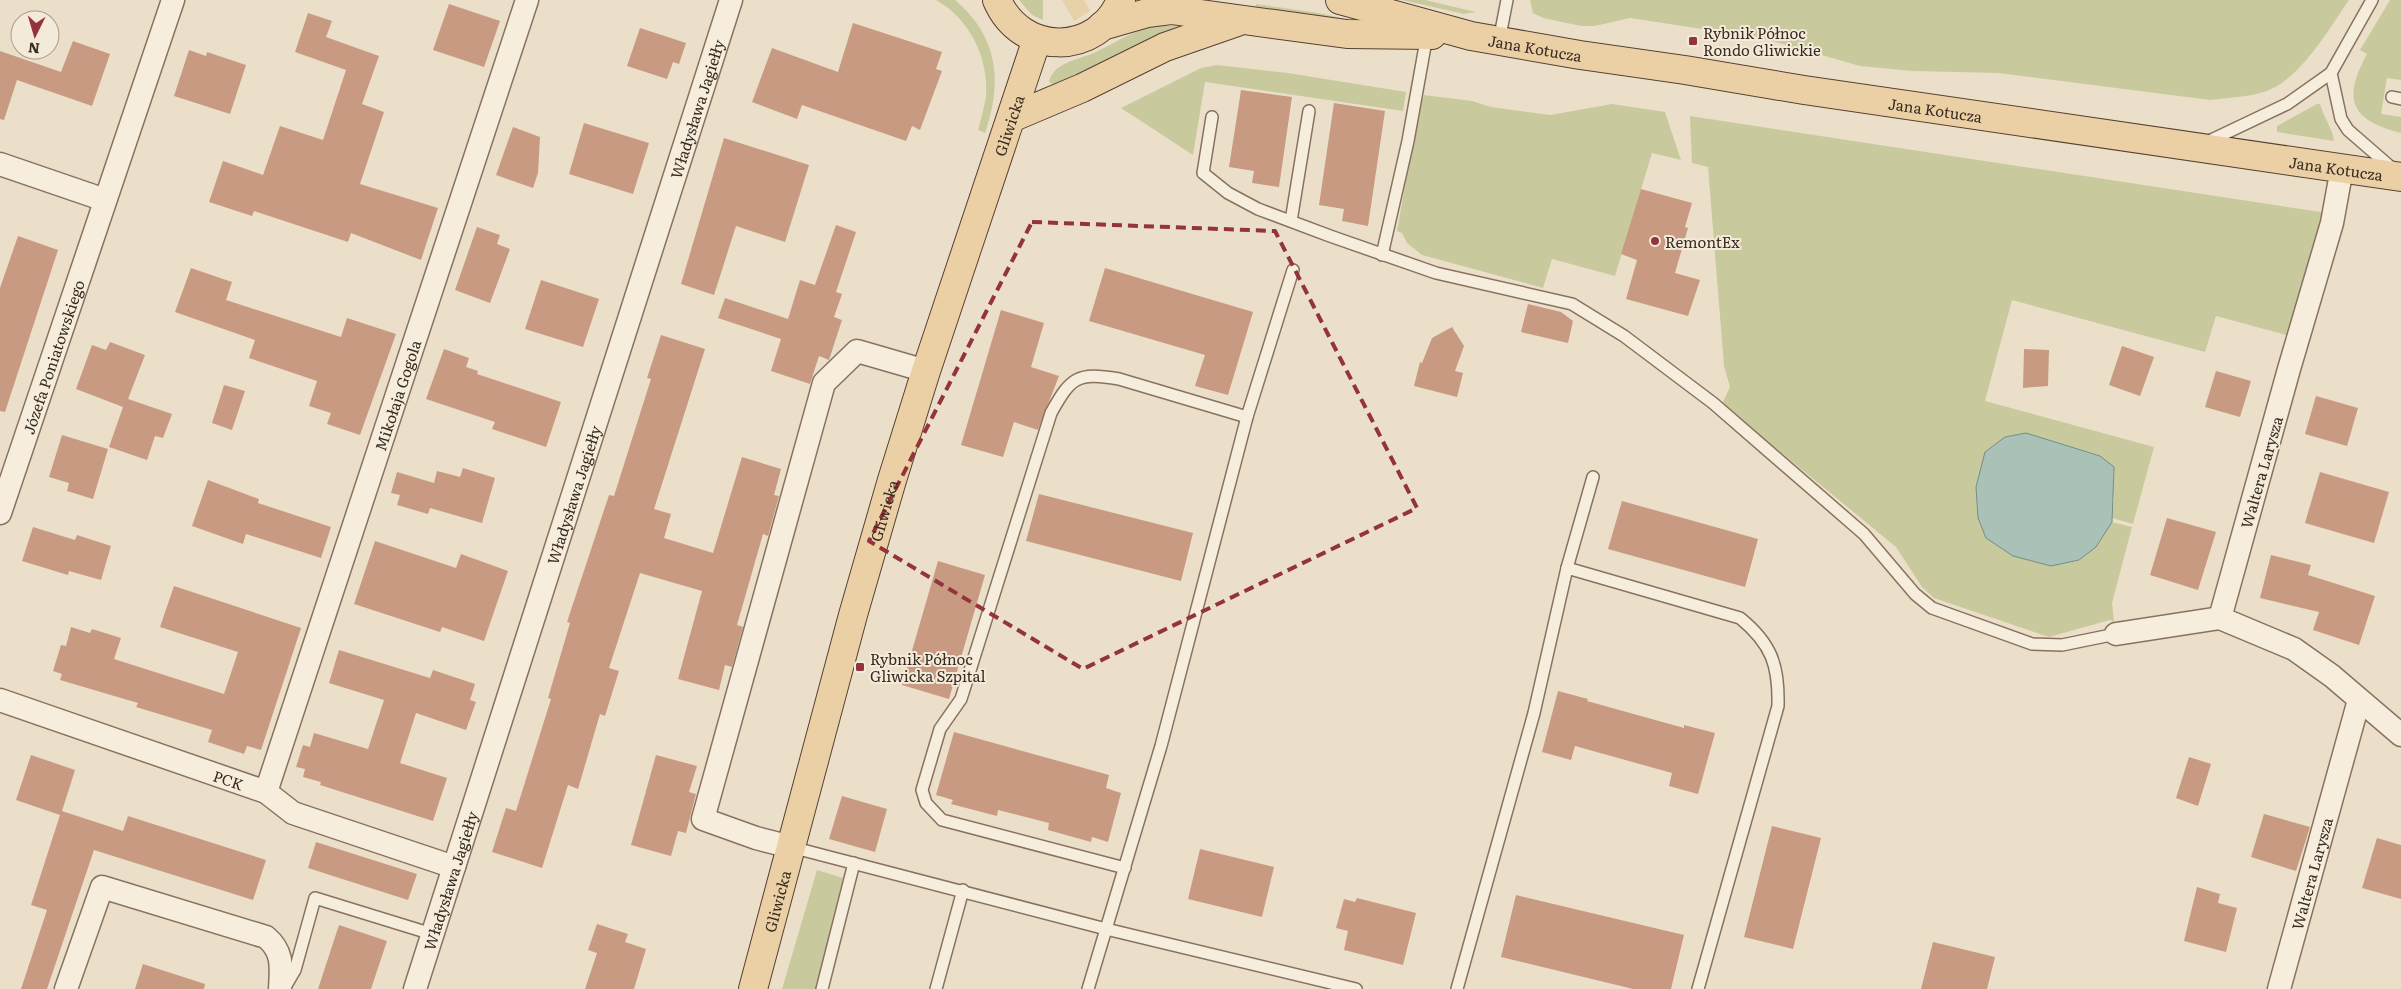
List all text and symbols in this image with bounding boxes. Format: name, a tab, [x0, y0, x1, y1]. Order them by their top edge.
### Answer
north arrow	[10, 10, 60, 60]
place label: Rybnik Północ Rondo Gliwickie	[1703, 21, 1821, 61]
street label: Jana Kotucza	[1487, 28, 1585, 67]
marker: Rybnik Północ Rondo Gliwickie	[1687, 35, 1699, 47]
street label: Władysława Jagiełły	[663, 36, 729, 181]
text: N	[27, 38, 41, 59]
street label: Gliwicka	[987, 91, 1029, 159]
street label: Jana Kotucza	[1887, 91, 1985, 127]
street label: Jana Kotucza	[2288, 149, 2386, 186]
place label: RemontEx	[1665, 230, 1740, 253]
marker: RemontEx	[1649, 235, 1661, 247]
street label: Józefa Poniatowskiego	[16, 276, 90, 437]
street label: Mikołaja Gogola	[368, 336, 426, 454]
street label: Waltera Larysza	[2234, 412, 2288, 531]
street label: Władysława Jagiełły	[540, 422, 606, 567]
street label: Gliwicka	[863, 476, 903, 544]
place label: Rybnik Północ Gliwicka Szpital	[870, 647, 986, 687]
marker: Rybnik Północ Gliwicka Szpital	[854, 661, 866, 673]
street label: PCK	[210, 763, 248, 795]
street label: Władysława Jagiełły	[417, 807, 483, 953]
street label: Waltera Larysza	[2284, 814, 2338, 932]
street label: Gliwicka	[757, 867, 796, 935]

